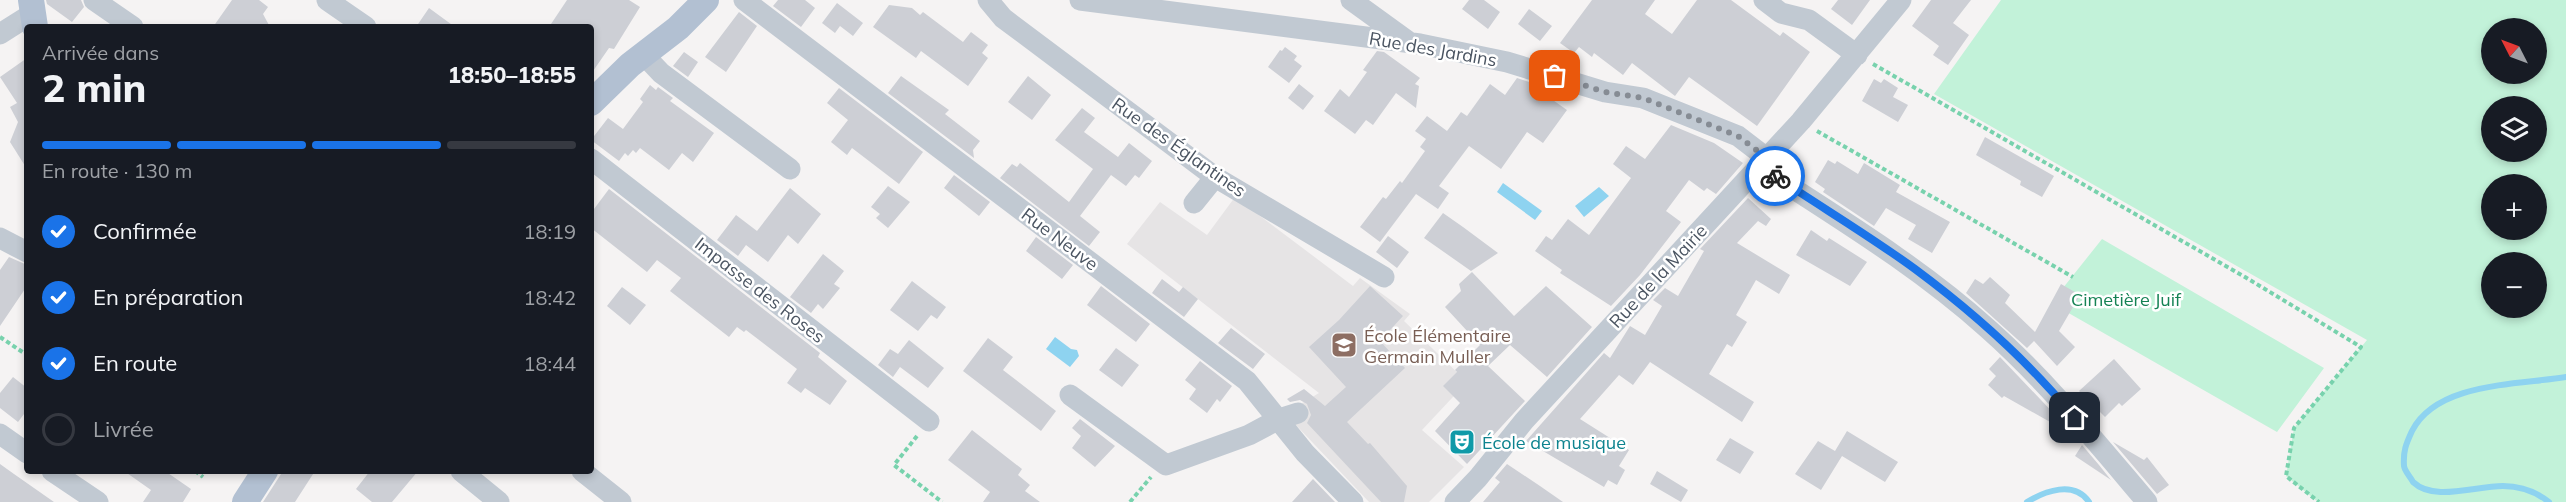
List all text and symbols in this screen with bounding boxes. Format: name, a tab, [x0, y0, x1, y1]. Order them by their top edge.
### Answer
north arrow	[2481, 18, 2547, 84]
map controls	[2481, 18, 2547, 318]
street label: Rue des Jardins	[1367, 26, 1499, 72]
text: Arrivée dans	[42, 40, 159, 65]
pin	[1529, 50, 1580, 101]
icon: bag	[1538, 59, 1571, 92]
text: 18:50–18:55	[448, 61, 576, 89]
text: 2 min	[42, 63, 147, 112]
street label: Rue des Églantines	[1108, 92, 1251, 202]
button: layers	[2481, 96, 2547, 162]
courier	[1745, 146, 1805, 206]
text: En route · 130 m	[42, 158, 192, 183]
icon: bike	[1759, 160, 1792, 193]
button: +	[2481, 174, 2547, 240]
street label: Rue Neuve	[1017, 203, 1103, 275]
icon: check	[42, 215, 75, 248]
text: Confirmée	[93, 217, 197, 245]
text: 18:19	[523, 219, 576, 244]
street label: Rue de la Mairie	[1604, 219, 1712, 333]
street label: Impasse des Roses	[690, 232, 830, 348]
button: −	[2481, 252, 2547, 318]
icon: check	[42, 281, 75, 314]
text: En préparation	[93, 283, 243, 311]
text: 18:42	[523, 285, 576, 310]
park label: Cimetière Juif	[2071, 288, 2182, 311]
place label: École Élémentaire Germain Muller	[1364, 324, 1511, 368]
school or university icon: École Élémentaire Germain Muller	[1329, 330, 1359, 360]
icon: check	[42, 347, 75, 380]
text: En route	[93, 349, 177, 377]
text: 18:44	[523, 351, 576, 376]
pin	[2049, 392, 2100, 443]
icon: home	[2058, 401, 2091, 434]
text: Livrée	[93, 415, 154, 443]
theatre icon: École de musique	[1447, 427, 1477, 457]
place label: École de musique	[1482, 431, 1626, 454]

